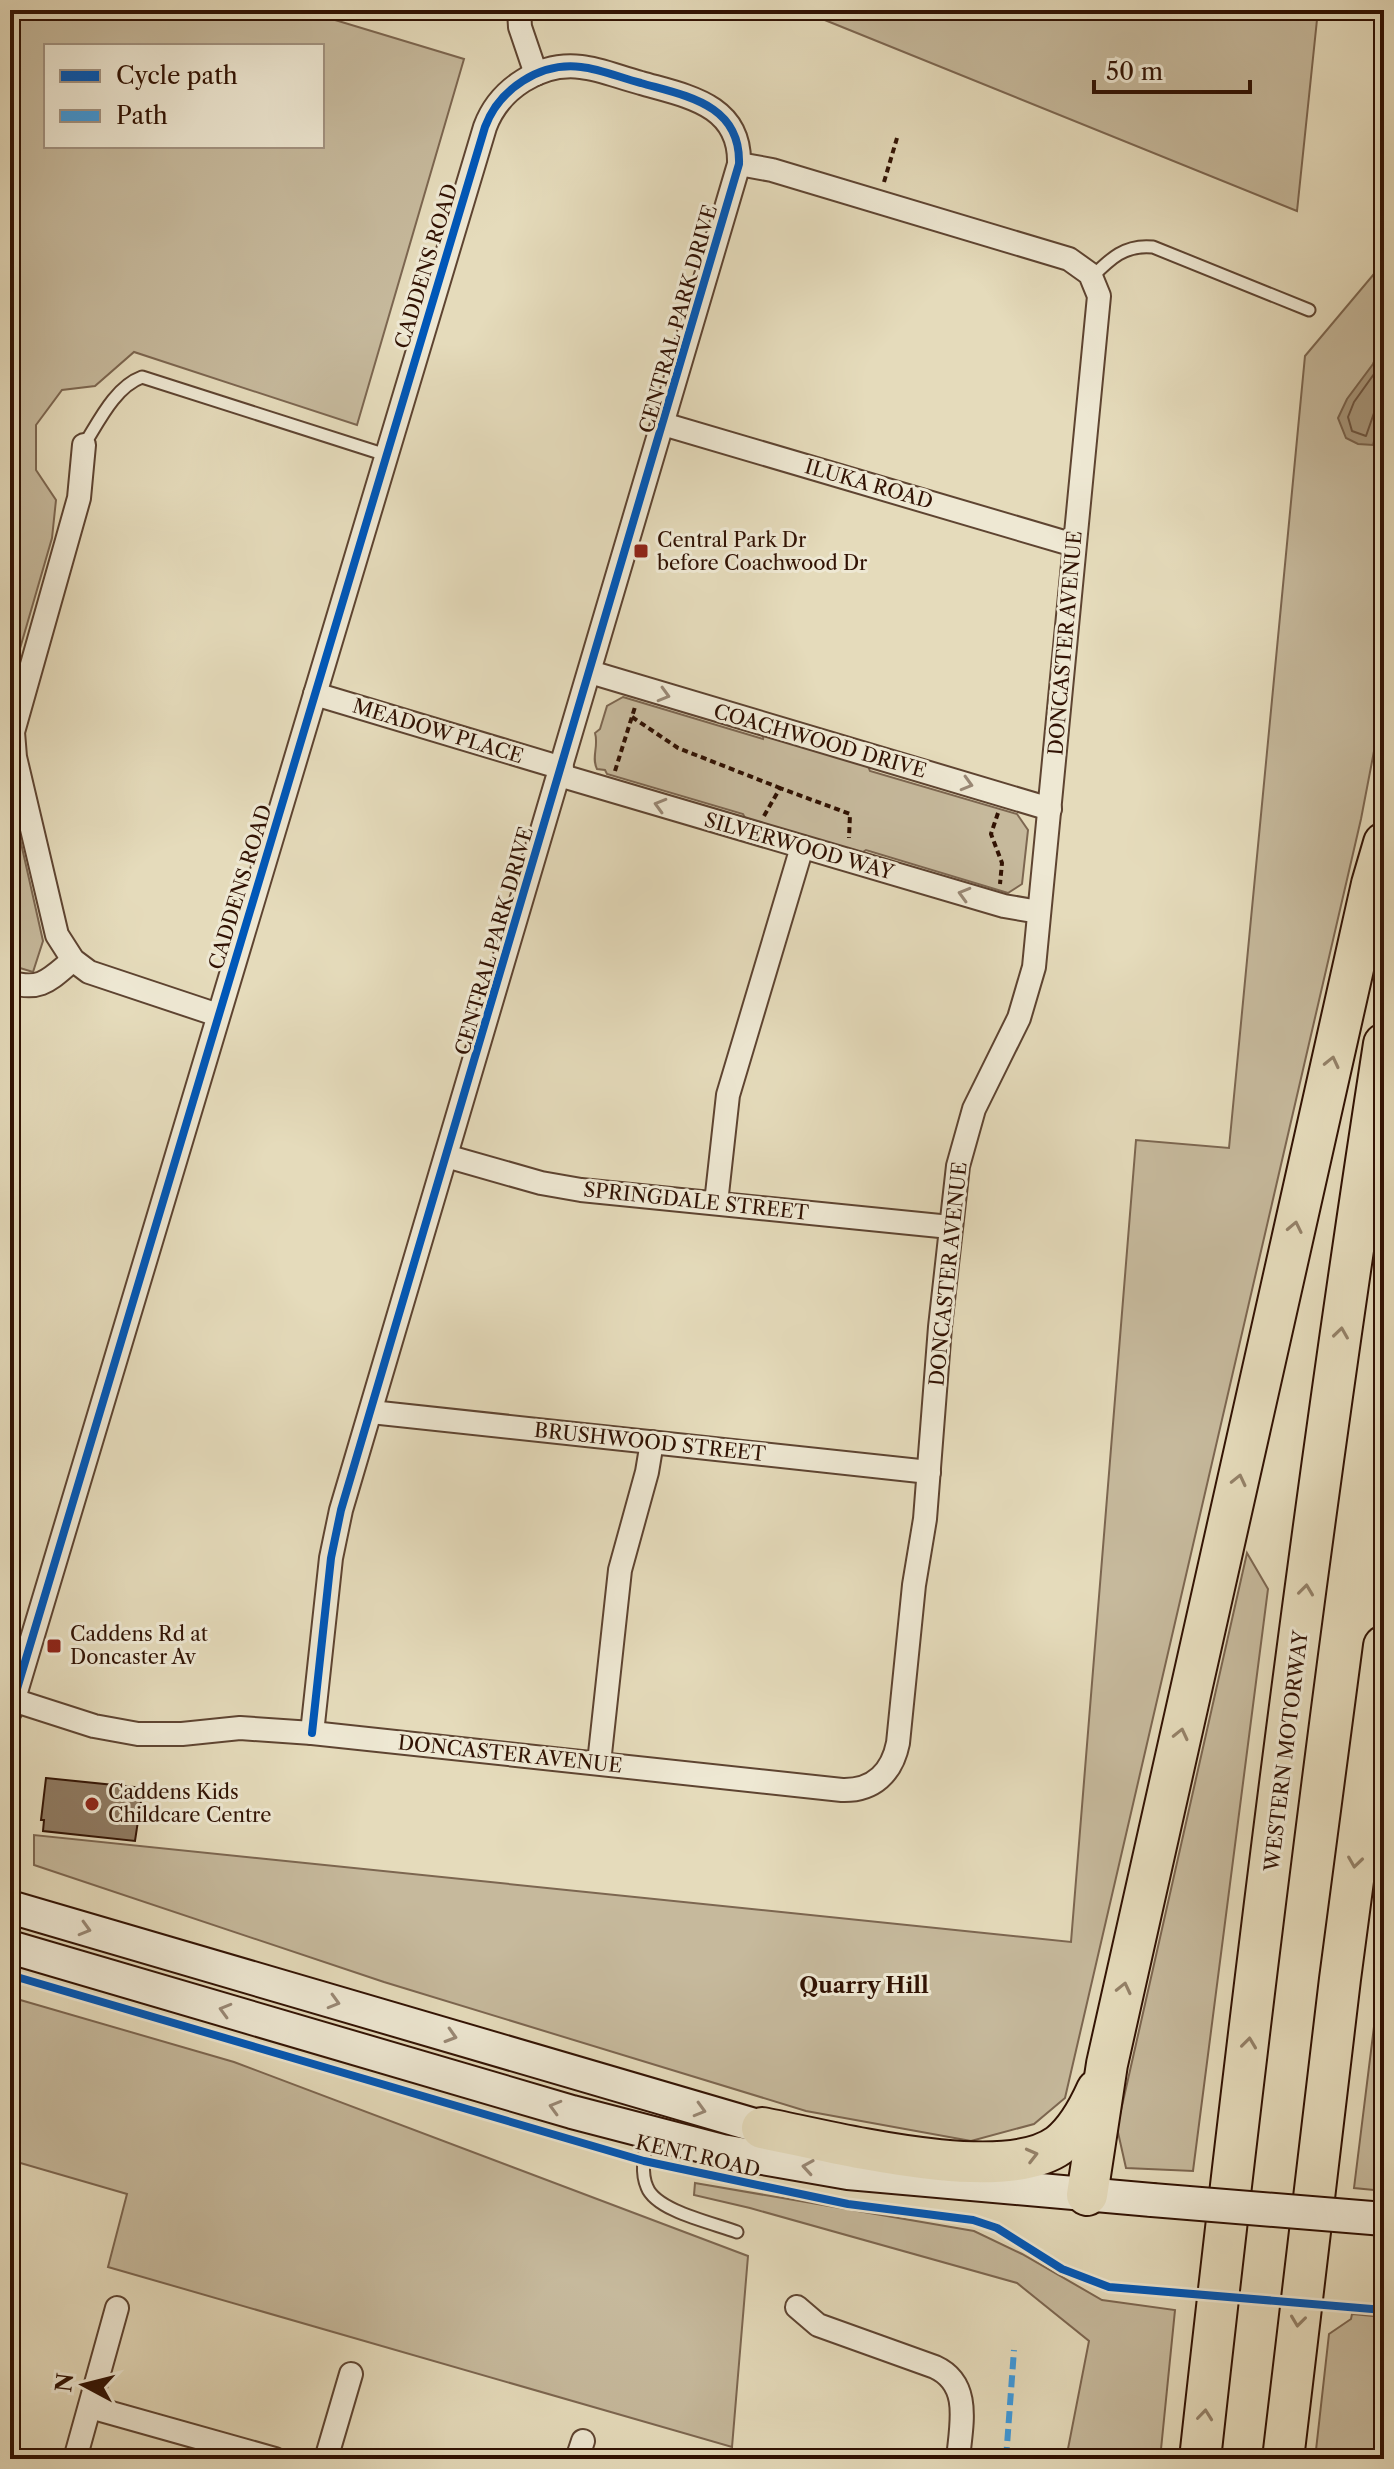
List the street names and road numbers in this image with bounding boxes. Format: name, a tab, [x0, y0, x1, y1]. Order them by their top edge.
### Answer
street label: CADDENS ROAD	[389, 181, 463, 351]
street label: CENTRAL PARK DRIVE	[634, 202, 722, 436]
street label: ILUKA ROAD	[802, 454, 936, 514]
street label: DONCASTER AVENUE	[1043, 530, 1087, 756]
street label: MEADOW PLACE	[350, 694, 526, 768]
street label: COACHWOOD DRIVE	[711, 699, 929, 783]
street label: CADDENS ROAD	[203, 802, 277, 972]
street label: SILVERWOOD WAY	[702, 807, 897, 885]
street label: CENTRAL PARK DRIVE	[450, 824, 538, 1058]
street label: DONCASTER AVENUE	[924, 1161, 972, 1387]
street label: SPRINGDALE STREET	[582, 1177, 810, 1225]
street label: BRUSHWOOD STREET	[533, 1418, 767, 1466]
street label: WESTERN MOTORWAY	[1259, 1628, 1313, 1874]
street label: DONCASTER AVENUE	[397, 1730, 623, 1778]
street label: KENT ROAD	[633, 2130, 763, 2182]

